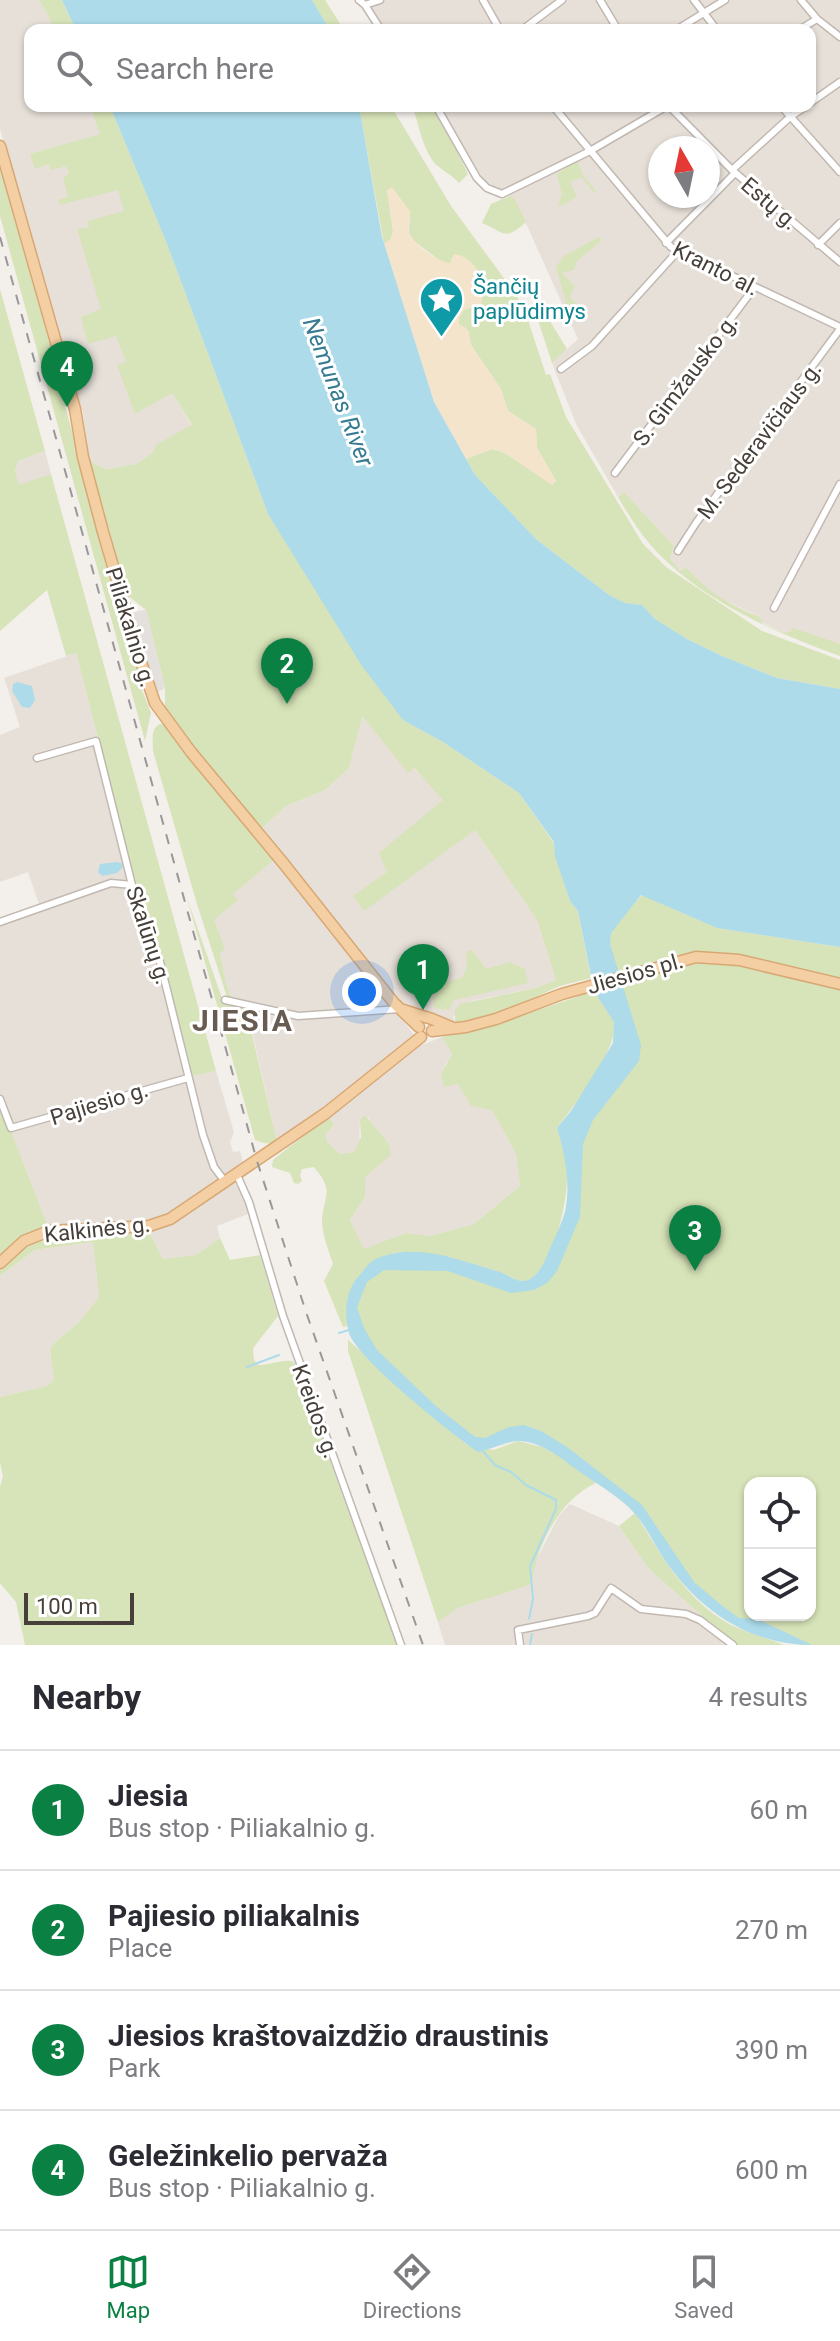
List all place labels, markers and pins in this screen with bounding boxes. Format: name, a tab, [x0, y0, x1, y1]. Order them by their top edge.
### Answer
place label: Šančių paplūdimys	[473, 273, 586, 324]
place icon: Šančių paplūdimys	[418, 275, 466, 338]
pin: 4	[41, 341, 93, 407]
pin: 2	[261, 638, 313, 704]
pin: 1	[397, 944, 449, 1010]
pin: 3	[669, 1205, 721, 1271]

